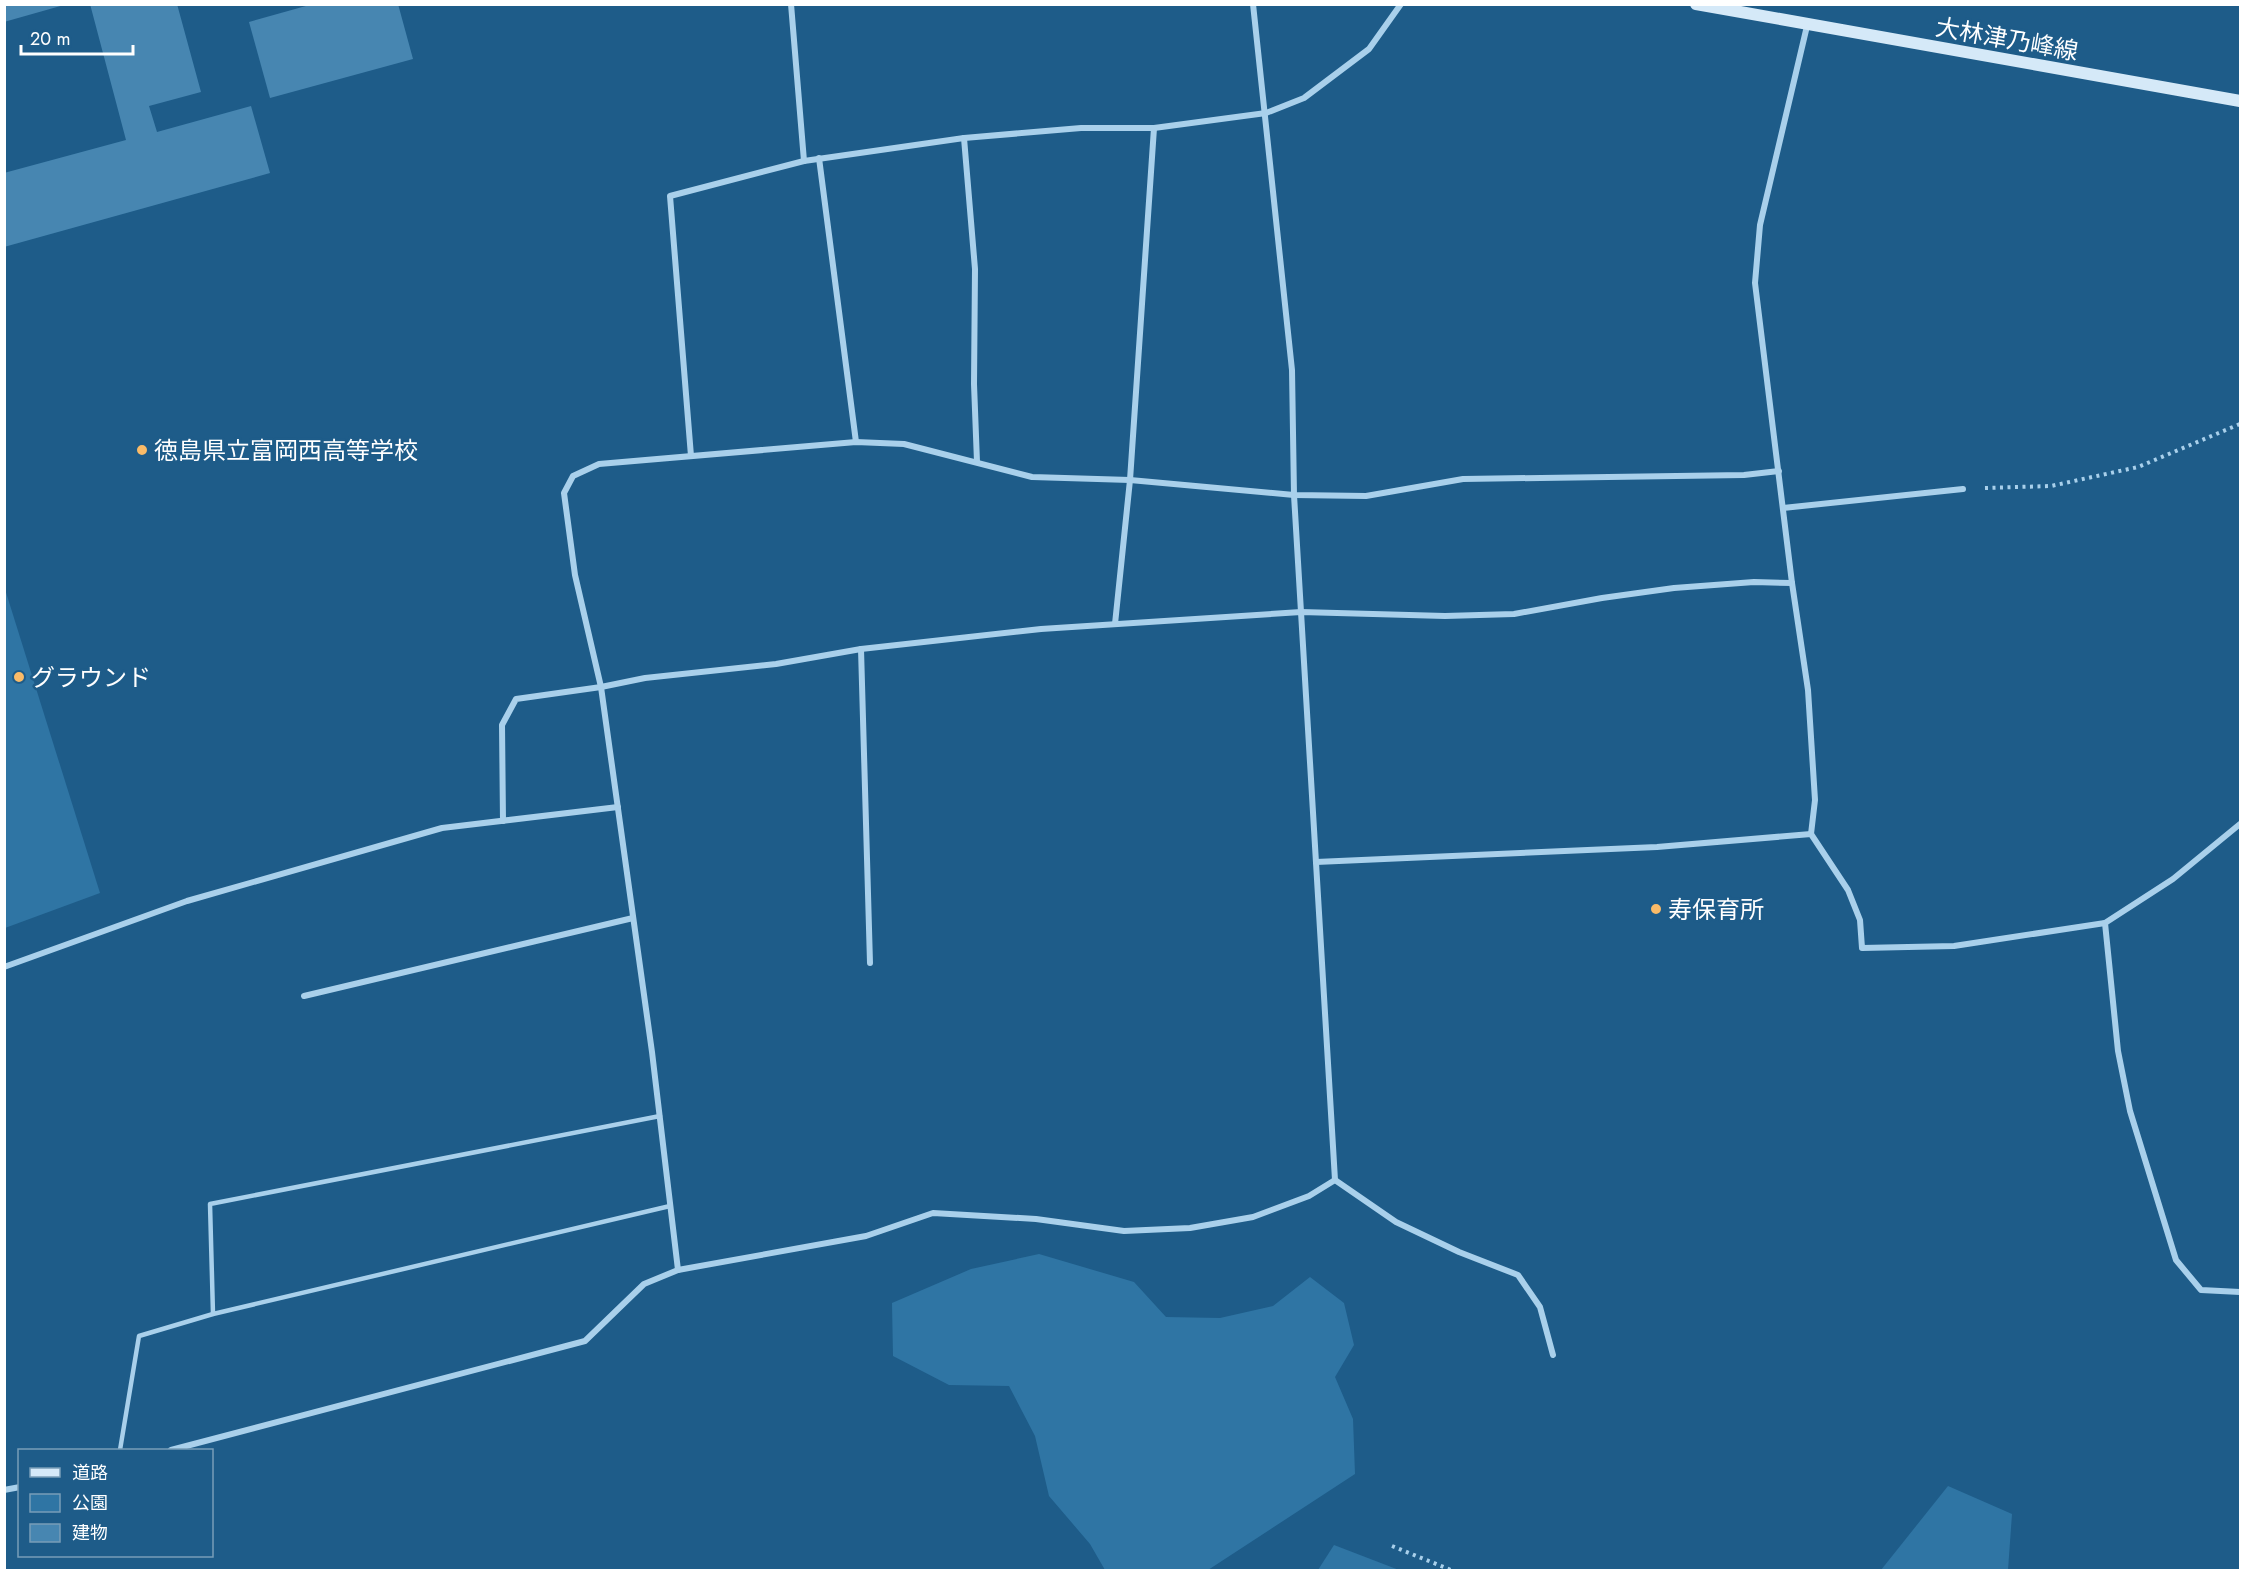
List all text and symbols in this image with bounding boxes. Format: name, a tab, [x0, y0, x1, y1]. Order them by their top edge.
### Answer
street label: 大林津乃峰線	[1933, 9, 2081, 69]
scale bar	[21, 18, 134, 56]
text: 20 m	[30, 26, 70, 52]
place label: 徳島県立富岡西高等学校	[154, 433, 418, 468]
marker: 徳島県立富岡西高等学校	[135, 443, 149, 457]
place label: グラウンド	[31, 660, 151, 695]
marker: グラウンド	[12, 670, 26, 684]
place label: 寿保育所	[1668, 892, 1764, 927]
marker: 寿保育所	[1649, 902, 1663, 916]
legend	[18, 1449, 213, 1557]
text: 道路	[72, 1460, 108, 1486]
text: 公園	[72, 1490, 108, 1516]
text: 建物	[72, 1520, 108, 1546]

